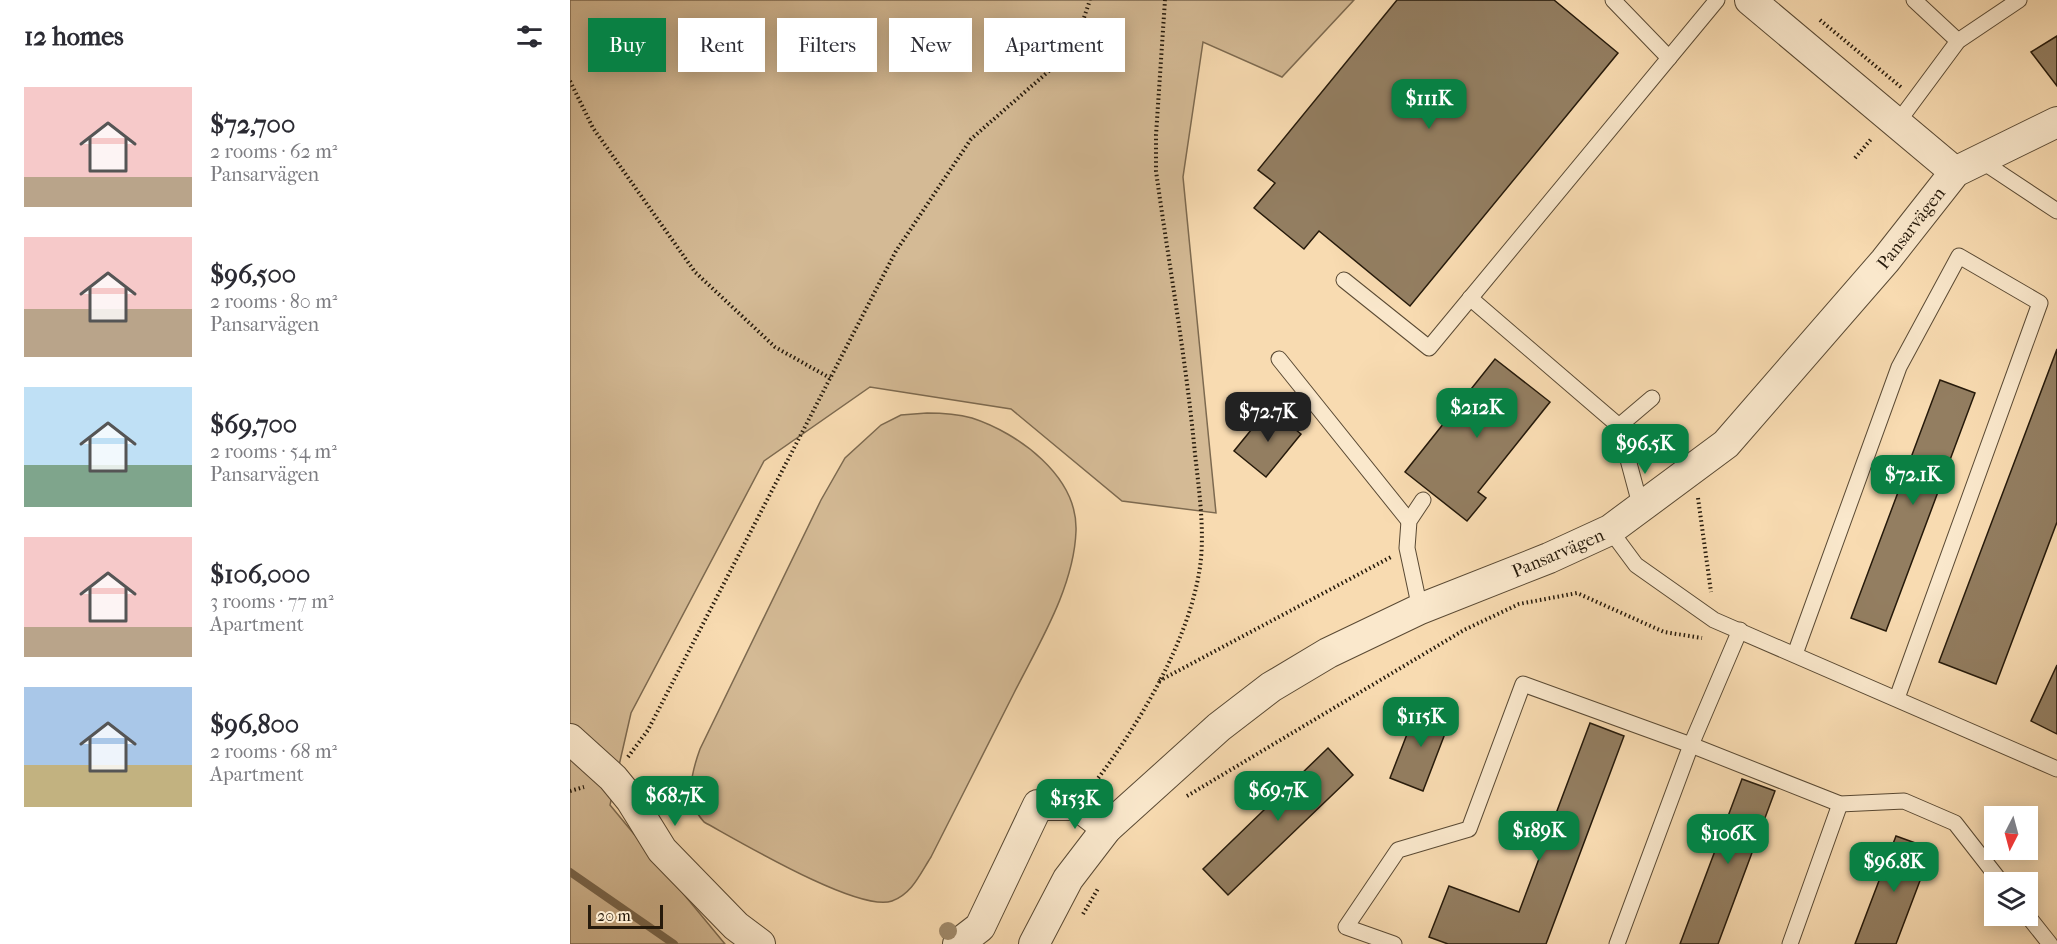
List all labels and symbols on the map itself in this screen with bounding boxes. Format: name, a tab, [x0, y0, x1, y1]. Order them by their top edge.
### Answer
pin: $111K	[1387, 79, 1471, 130]
street label: Pansarvägen	[1873, 183, 1950, 273]
pin: $212K	[1435, 388, 1519, 439]
pin: $72.7K	[1219, 392, 1317, 443]
pin: $96.5K	[1596, 424, 1694, 475]
pin: $72.1K	[1864, 455, 1962, 506]
street label: Pansarvägen	[1509, 524, 1608, 582]
pin: $115K	[1379, 697, 1463, 748]
pin: $69.7K	[1229, 771, 1327, 822]
pin: $68.7K	[626, 776, 724, 827]
pin: $153K	[1033, 779, 1117, 830]
north arrow	[1984, 806, 2038, 860]
pin: $189K	[1497, 811, 1581, 862]
pin: $106K	[1686, 814, 1770, 865]
pin: $96.8K	[1845, 842, 1943, 893]
scale bar	[588, 902, 663, 930]

